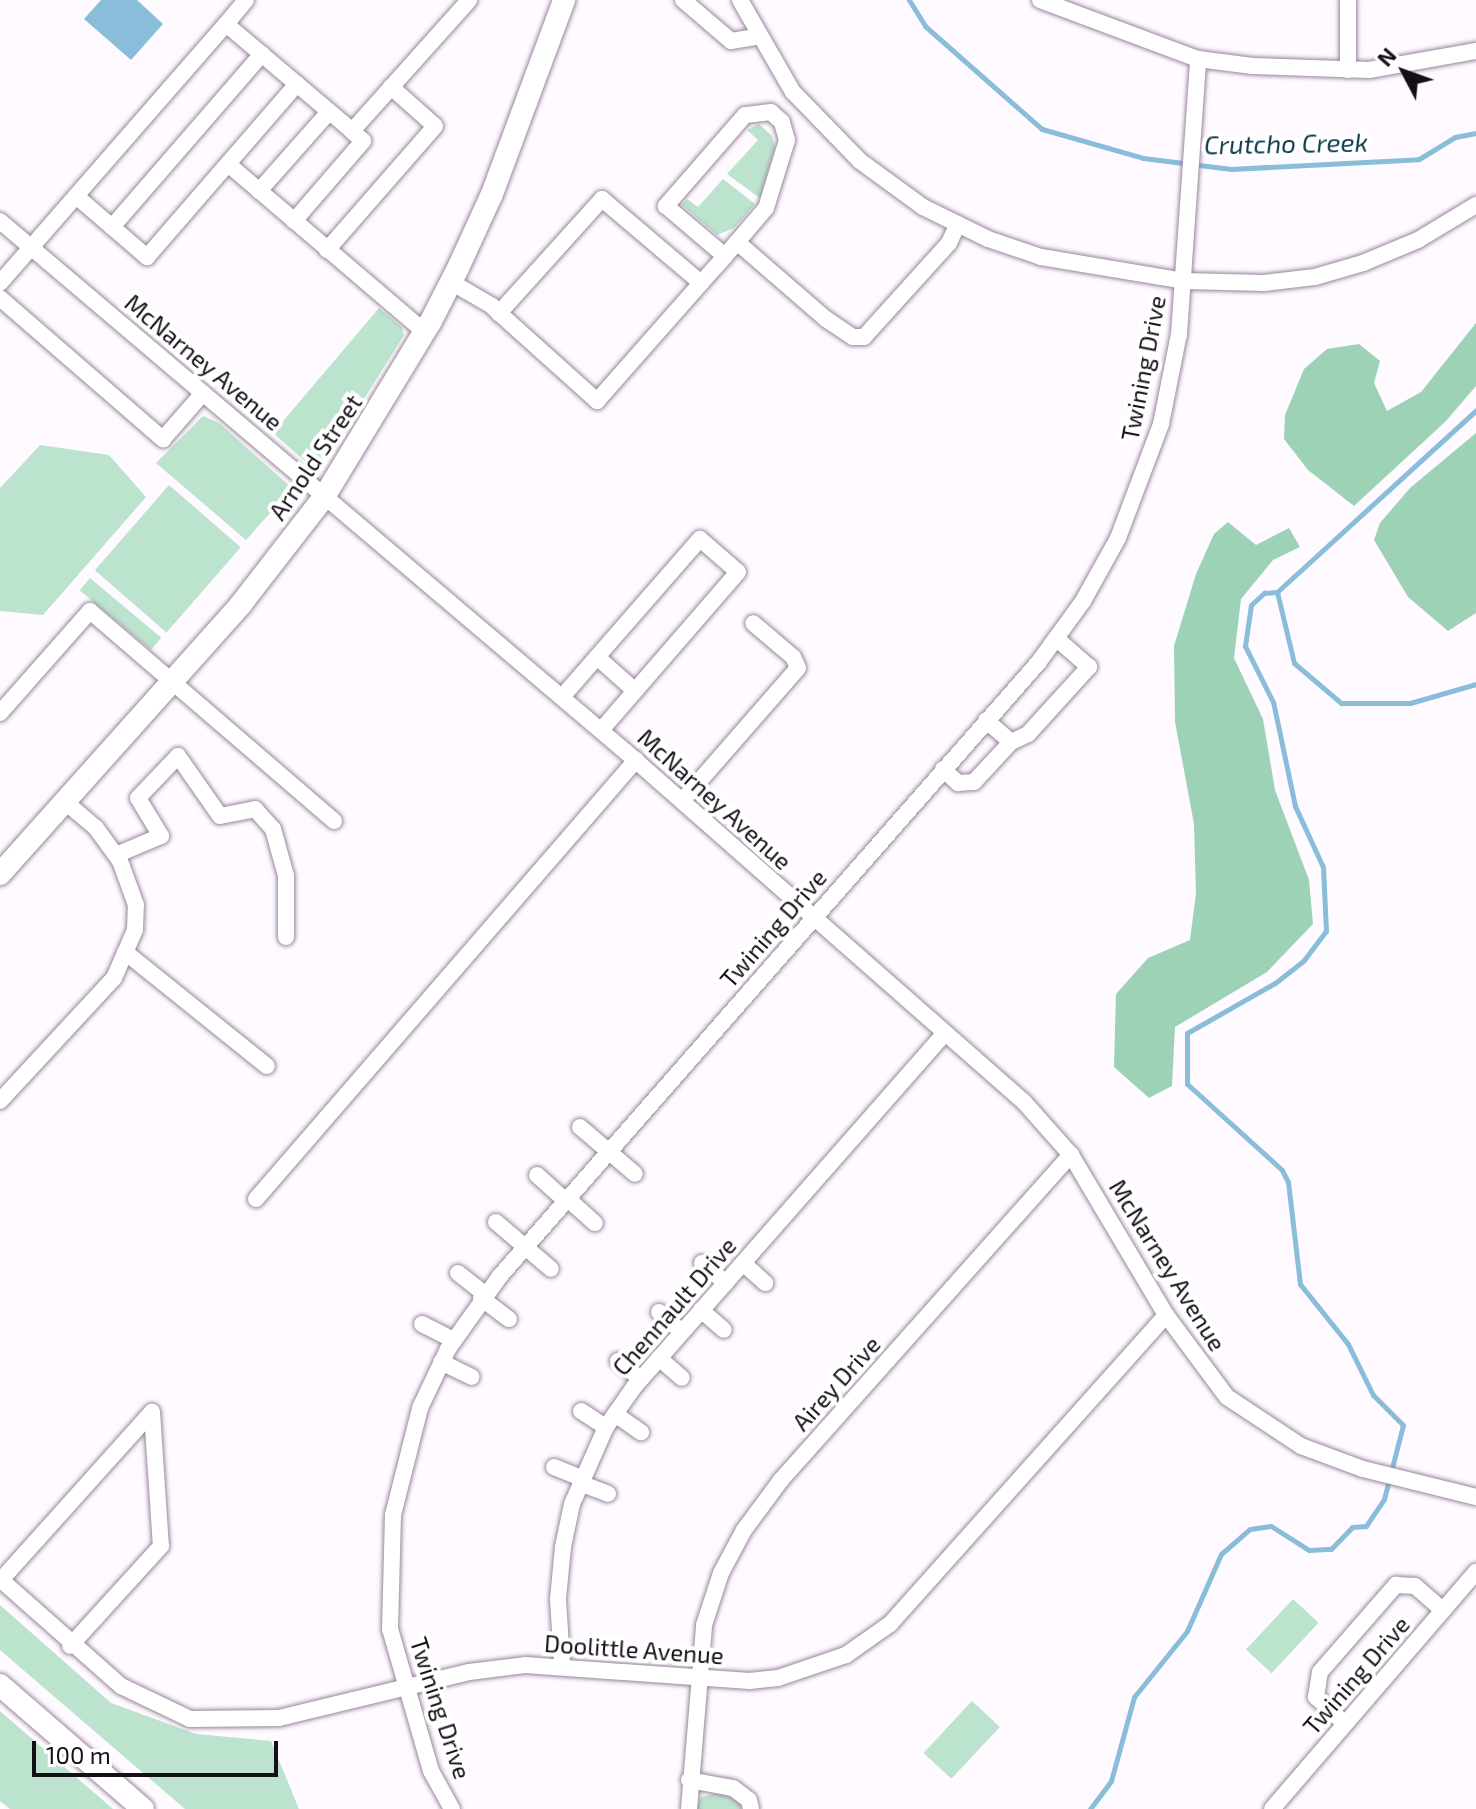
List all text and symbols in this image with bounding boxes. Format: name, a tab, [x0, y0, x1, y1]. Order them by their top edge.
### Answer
north arrow	[1364, 32, 1444, 112]
text: N	[1371, 42, 1401, 71]
water label: Crutcho Creek	[1204, 126, 1368, 160]
street label: McNarney Avenue	[119, 287, 289, 437]
street label: Twining Drive	[1115, 293, 1171, 443]
street label: Arnold Street	[263, 389, 367, 525]
street label: McNarney Avenue	[632, 722, 798, 876]
street label: Twining Drive	[714, 863, 832, 993]
street label: McNarney Avenue	[1103, 1174, 1233, 1356]
street label: Chennault Drive	[606, 1231, 742, 1381]
street label: Airey Drive	[786, 1330, 886, 1436]
street label: Twining Drive	[1297, 1610, 1415, 1740]
street label: Doolittle Avenue	[543, 1628, 725, 1670]
street label: Twining Drive	[405, 1633, 477, 1783]
scale bar	[36, 1725, 282, 1775]
text: 100 m	[46, 1740, 111, 1769]

